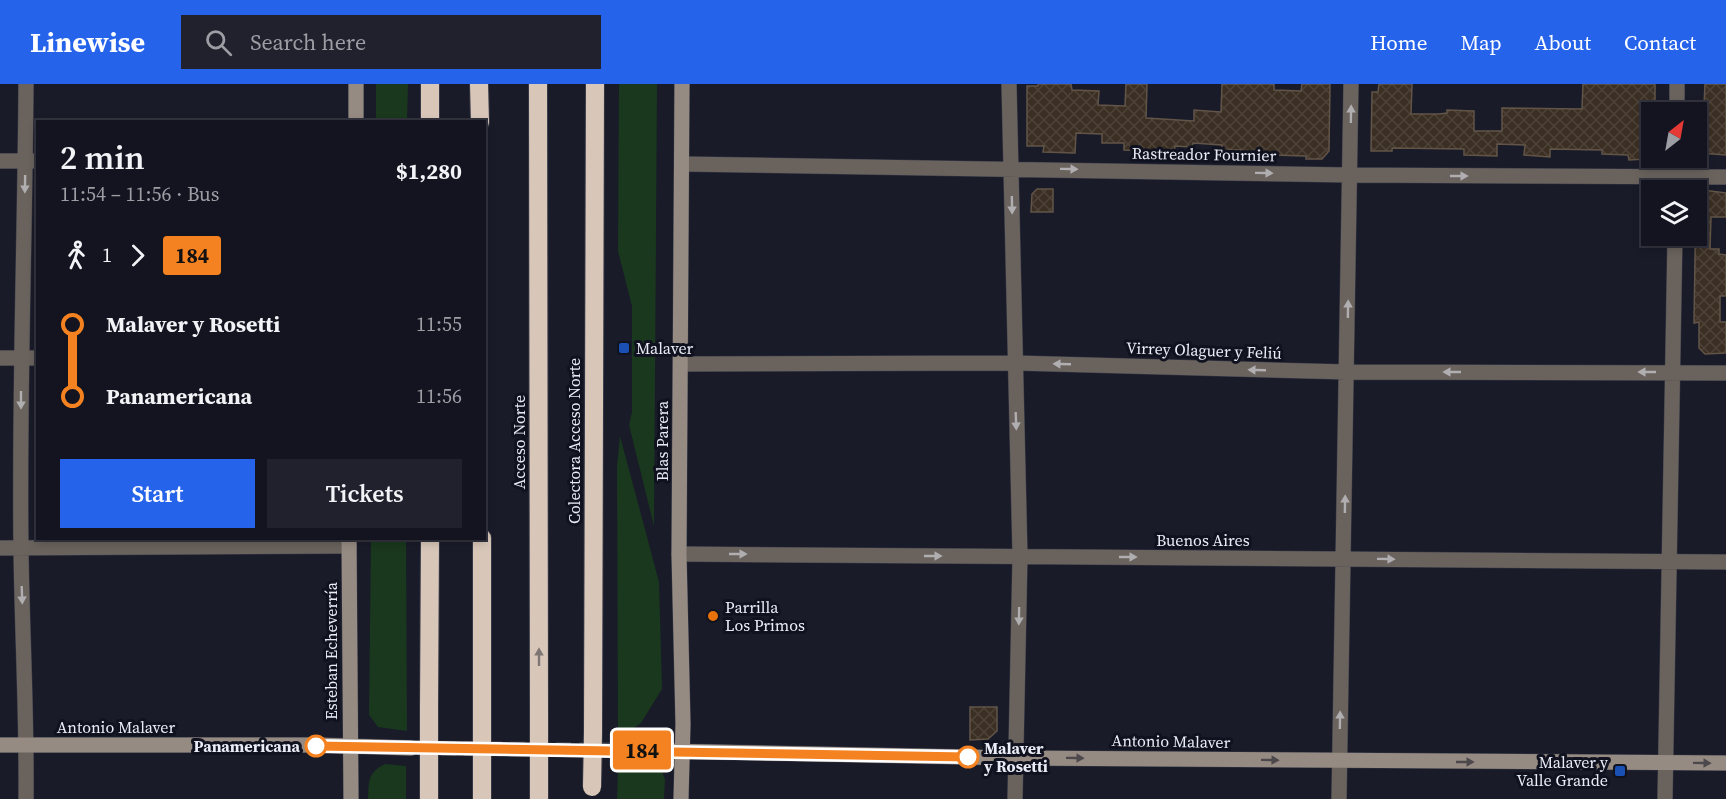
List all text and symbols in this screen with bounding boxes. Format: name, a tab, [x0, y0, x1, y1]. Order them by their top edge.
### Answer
search box	[181, 15, 601, 69]
text: Linewise	[30, 23, 145, 61]
icon: search	[202, 26, 235, 59]
text: Search here	[250, 27, 366, 57]
text: Home	[1370, 28, 1428, 57]
text: Map	[1461, 28, 1502, 57]
text: About	[1535, 28, 1591, 57]
text: Contact	[1624, 28, 1696, 57]
north arrow	[1641, 102, 1707, 168]
map controls	[1641, 102, 1707, 246]
one-way arrow	[1346, 104, 1355, 123]
text: 2 min	[60, 135, 145, 180]
street label: Rastreador Fournier	[1132, 142, 1277, 166]
text: $1,280	[396, 156, 462, 186]
one-way arrow	[1060, 164, 1079, 174]
one-way arrow	[1255, 168, 1274, 178]
one-way arrow	[1450, 171, 1469, 181]
one-way arrow	[20, 175, 30, 194]
text: 11:54 – 11:56 · Bus	[60, 180, 219, 208]
button: layers	[1641, 180, 1707, 246]
one-way arrow	[1007, 196, 1016, 215]
icon: walk	[60, 239, 93, 272]
icon: forward	[121, 239, 154, 272]
text: 1	[102, 241, 112, 269]
text: 184	[175, 241, 209, 270]
one-way arrow	[1343, 299, 1353, 318]
text: Malaver y Rosetti	[106, 309, 280, 339]
text: 11:55	[416, 310, 462, 338]
street label: Virrey Olaguer y Feliú	[1126, 336, 1282, 364]
place label: Malaver	[636, 337, 694, 359]
marker: Malaver	[617, 341, 631, 355]
street label: Colectora Acceso Norte	[563, 358, 585, 524]
one-way arrow	[1052, 359, 1071, 369]
one-way arrow	[1247, 365, 1266, 374]
one-way arrow	[1442, 367, 1461, 377]
one-way arrow	[1637, 367, 1656, 377]
text: Panamericana	[106, 381, 252, 411]
text: 11:56	[416, 382, 462, 410]
one-way arrow	[16, 391, 26, 410]
street label: Acceso Norte	[508, 395, 530, 489]
street label: Blas Parera	[651, 400, 673, 481]
one-way arrow	[1011, 412, 1020, 431]
button: Start	[60, 459, 255, 528]
button: Tickets	[267, 459, 462, 528]
one-way arrow	[1340, 494, 1350, 513]
street label: Buenos Aires	[1156, 529, 1250, 551]
one-way arrow	[728, 549, 747, 559]
one-way arrow	[923, 551, 942, 560]
one-way arrow	[1118, 552, 1137, 562]
one-way arrow	[1376, 554, 1395, 564]
street label: Esteban Echeverría	[320, 581, 342, 720]
one-way arrow	[18, 586, 27, 605]
place label: Parrilla Los Primos	[725, 596, 805, 636]
one-way arrow	[1014, 607, 1024, 626]
marker: Parrilla Los Primos	[706, 609, 720, 623]
one-way arrow	[534, 647, 544, 666]
one-way arrow	[1335, 710, 1345, 729]
street label: Antonio Malaver	[57, 716, 176, 738]
street label: Antonio Malaver	[1112, 729, 1231, 753]
line badge: 184	[608, 730, 676, 770]
place label: Panamericana	[194, 735, 301, 757]
marker: Panamericana	[305, 735, 327, 757]
text: 184	[625, 736, 659, 765]
place label: Malaver y Rosetti	[983, 737, 1048, 777]
marker: Malaver y Rosetti	[957, 746, 979, 768]
place label: Malaver y Valle Grande	[1516, 751, 1609, 791]
one-way arrow	[1065, 753, 1084, 763]
one-way arrow	[1260, 755, 1279, 765]
one-way arrow	[1455, 757, 1474, 766]
one-way arrow	[1692, 758, 1711, 768]
marker: Malaver y Valle Grande	[1613, 764, 1627, 778]

